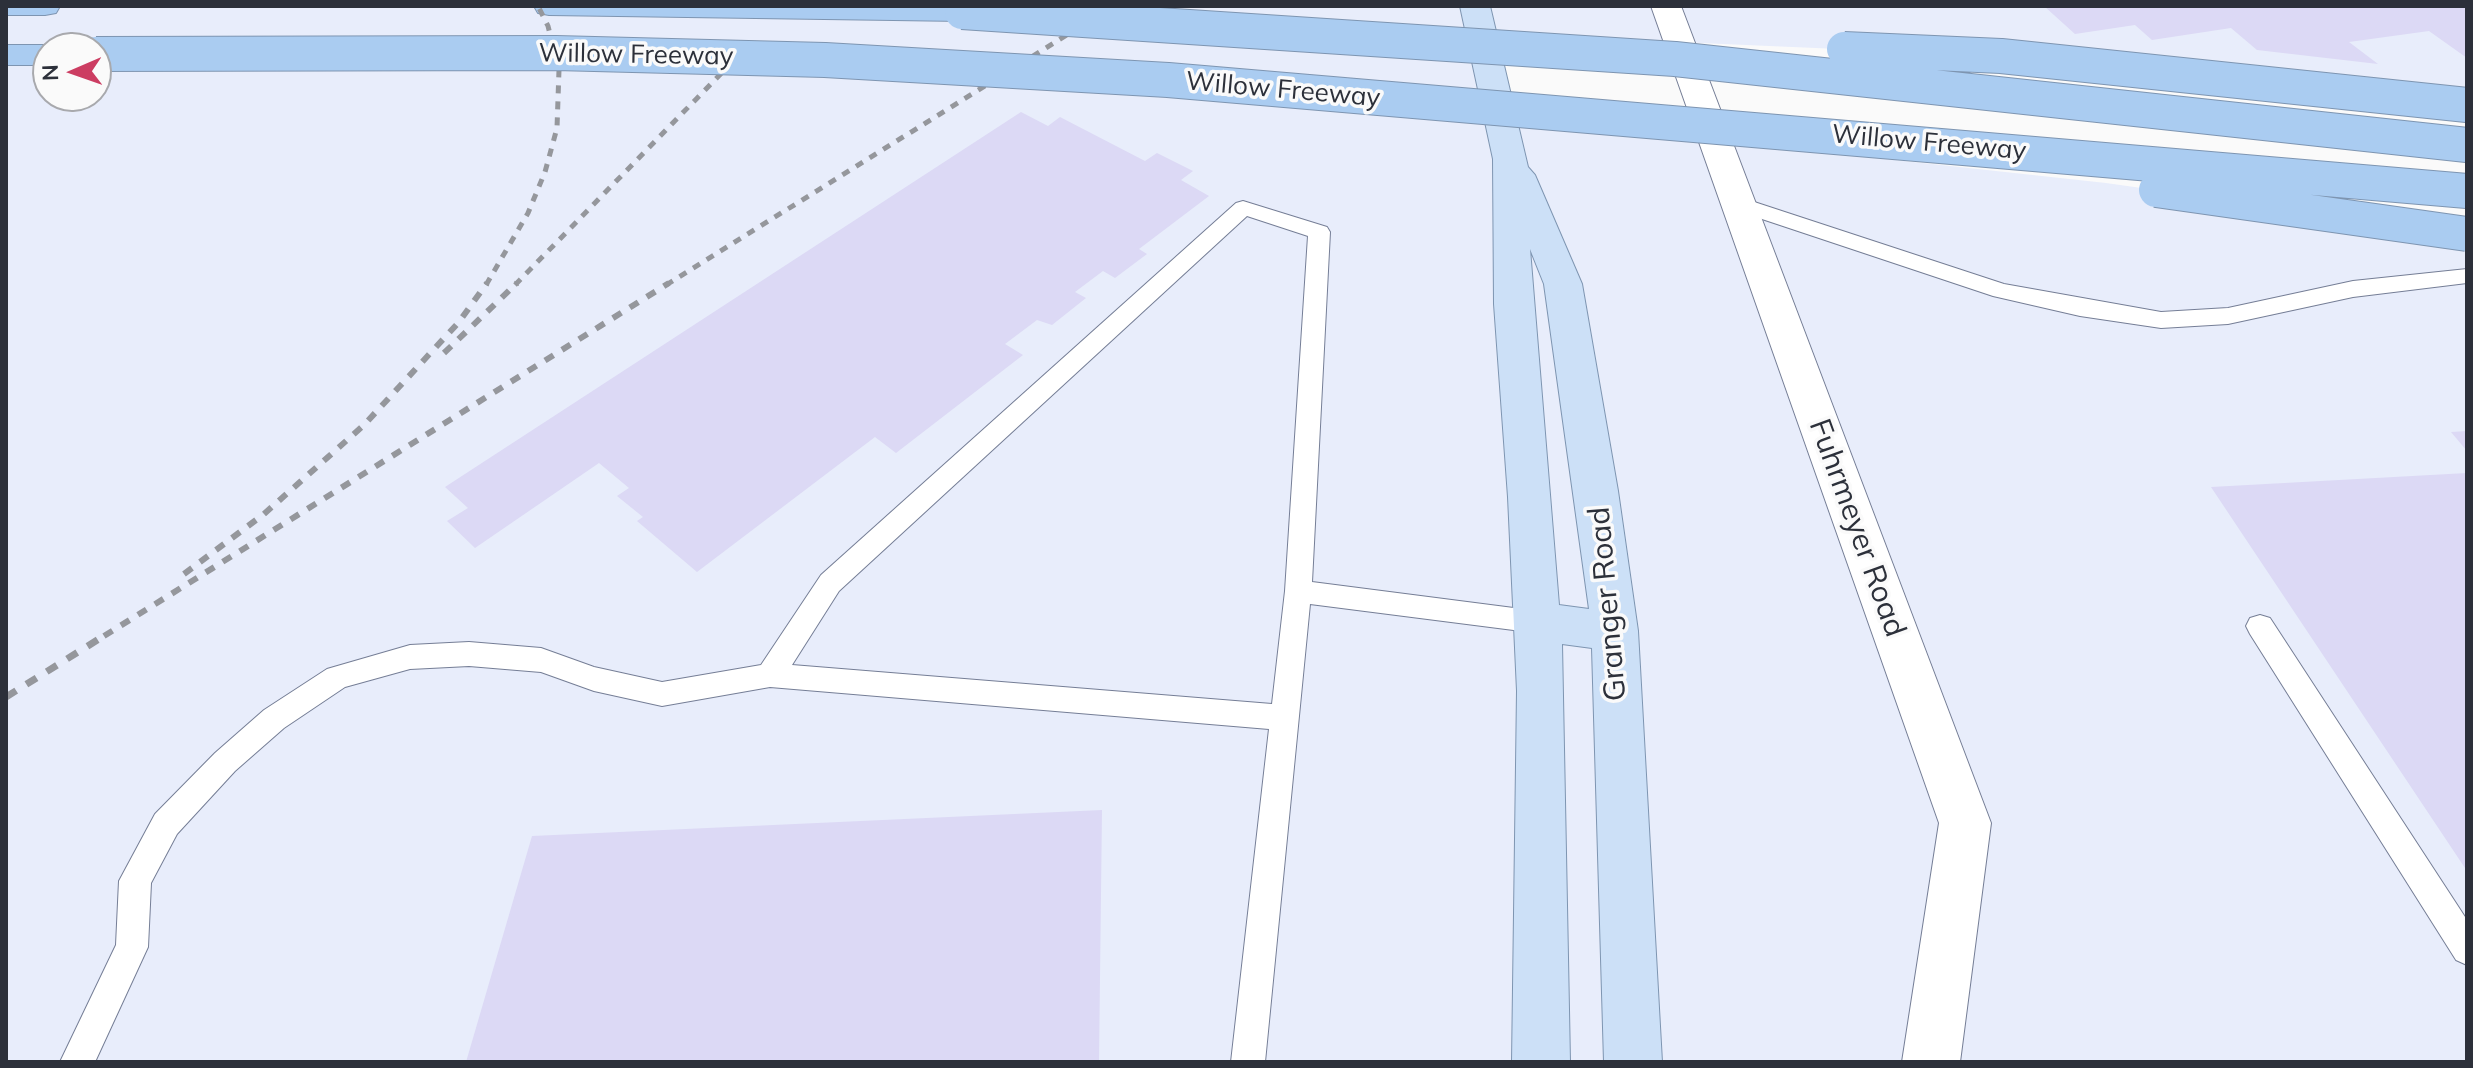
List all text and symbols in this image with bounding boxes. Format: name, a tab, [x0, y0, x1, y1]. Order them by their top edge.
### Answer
north arrow	[32, 32, 112, 112]
street label: Willow Freeway	[538, 38, 734, 72]
text: N	[36, 64, 64, 82]
street label: Willow Freeway	[1185, 66, 1381, 114]
street label: Willow Freeway	[1831, 119, 2027, 167]
street label: Fuhrmeyer Road	[1801, 414, 1913, 642]
street label: Granger Road	[1582, 505, 1634, 703]

